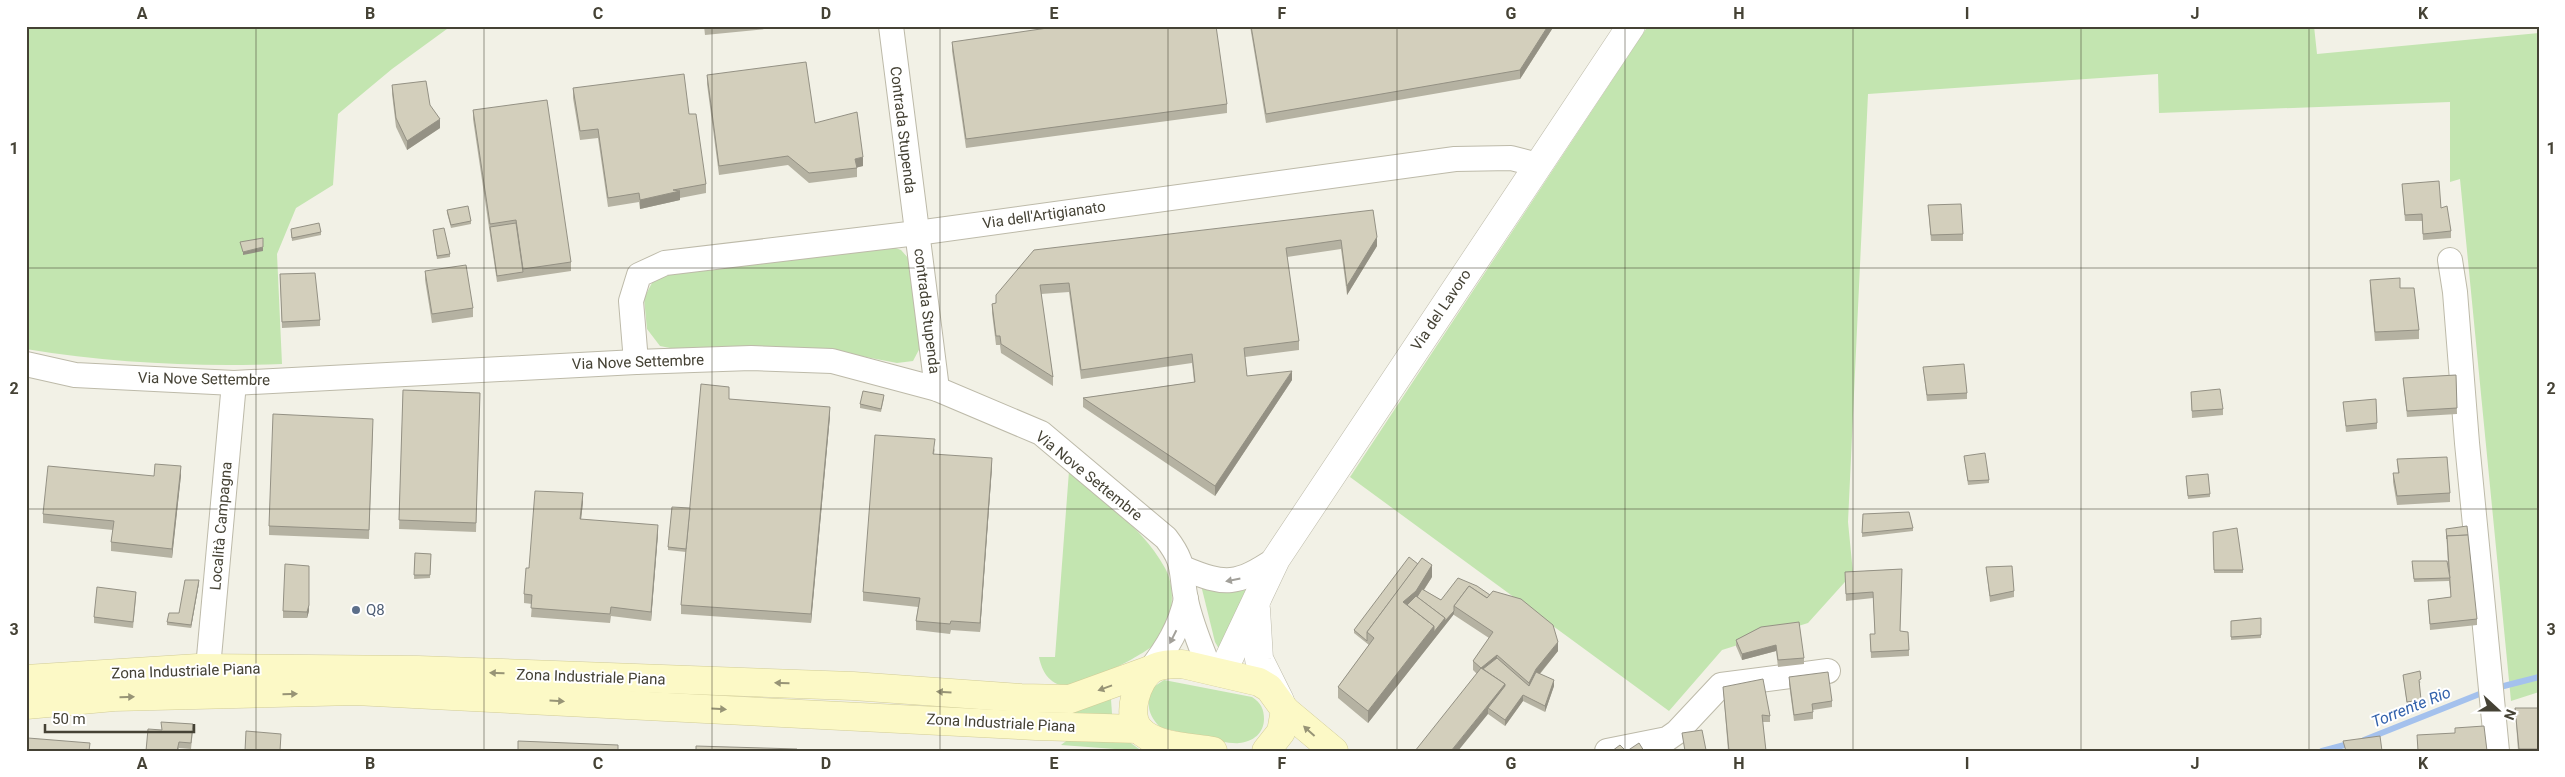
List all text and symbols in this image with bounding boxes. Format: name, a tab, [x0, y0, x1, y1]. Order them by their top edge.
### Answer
text: A	[137, 4, 148, 23]
text: B	[365, 4, 375, 23]
text: C	[593, 4, 603, 23]
text: D	[821, 4, 831, 23]
text: E	[1050, 4, 1059, 23]
text: F	[1278, 4, 1287, 23]
text: G	[1506, 4, 1517, 23]
text: H	[1733, 4, 1745, 23]
text: I	[1965, 4, 1969, 23]
text: J	[2191, 4, 2199, 23]
text: K	[2418, 4, 2429, 23]
street label: Contrada Stupenda	[886, 65, 920, 195]
text: 1	[9, 139, 19, 158]
text: 1	[2546, 139, 2556, 158]
street label: Via dell'Artigianato	[981, 197, 1107, 233]
street label: contrada Stupenda	[910, 247, 944, 375]
street label: Via del Lavoro	[1407, 266, 1475, 354]
street label: Via Nove Settembre	[572, 351, 704, 373]
street label: Via Nove Settembre	[138, 369, 270, 389]
text: 2	[9, 379, 19, 398]
text: 2	[2546, 379, 2556, 398]
street label: Via Nove Settembre	[1032, 427, 1146, 525]
street label: Località Campagna	[206, 461, 236, 591]
one-way arrow	[1225, 576, 1240, 584]
place label: Q8	[366, 601, 385, 619]
marker: Q8	[350, 604, 362, 616]
text: 3	[9, 620, 19, 639]
text: 3	[2546, 620, 2556, 639]
one-way arrow	[1169, 630, 1177, 644]
street label: Zona Industriale Piana	[111, 659, 261, 683]
street label: Zona Industriale Piana	[516, 665, 666, 689]
one-way arrow	[489, 669, 505, 677]
one-way arrow	[774, 679, 790, 687]
water label: Torrente Rio	[2369, 682, 2454, 732]
north arrow	[2472, 684, 2522, 734]
one-way arrow	[1097, 685, 1112, 692]
one-way arrow	[936, 688, 952, 696]
one-way arrow	[282, 689, 298, 697]
one-way arrow	[119, 693, 135, 701]
one-way arrow	[549, 697, 565, 705]
scale bar	[45, 702, 194, 734]
one-way arrow	[711, 706, 727, 714]
text: N	[2501, 707, 2519, 722]
text: 50 m	[52, 710, 86, 728]
street label: Zona Industriale Piana	[926, 710, 1076, 736]
one-way arrow	[1303, 725, 1315, 737]
text: A	[137, 754, 148, 773]
text: B	[365, 754, 375, 773]
text: C	[593, 754, 603, 773]
text: D	[821, 754, 831, 773]
text: E	[1050, 754, 1059, 773]
text: F	[1278, 754, 1287, 773]
text: G	[1506, 754, 1517, 773]
text: H	[1733, 754, 1745, 773]
text: I	[1965, 754, 1969, 773]
text: J	[2191, 754, 2199, 773]
text: K	[2418, 754, 2429, 773]

